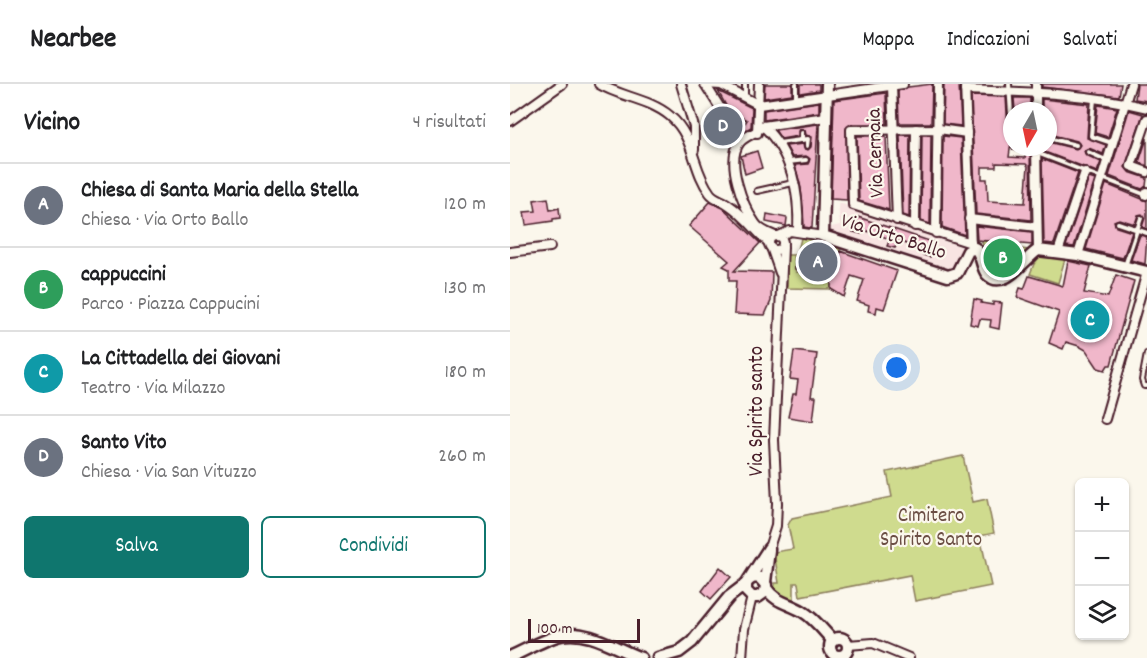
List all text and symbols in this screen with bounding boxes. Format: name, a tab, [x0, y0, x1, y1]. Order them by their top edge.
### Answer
text: Nearbee	[30, 21, 116, 61]
text: Mappa	[862, 26, 914, 56]
text: Indicazioni	[947, 26, 1030, 56]
text: Salvati	[1063, 26, 1117, 56]
north arrow	[1003, 102, 1057, 156]
pin: D	[704, 104, 742, 148]
text: Vicino	[24, 105, 80, 142]
street label: Via Cernaia	[860, 107, 894, 198]
text: 4 risultati	[412, 109, 486, 137]
text: Chiesa di Santa Maria della Stella	[81, 176, 358, 207]
text: A	[38, 191, 49, 219]
text: 120 m	[444, 191, 486, 219]
text: Chiesa · Via Orto Ballo	[81, 207, 248, 235]
street label: Via Orto Ballo	[836, 207, 950, 269]
pin: B	[984, 236, 1022, 280]
pin: A	[798, 240, 838, 285]
text: cappuccini	[81, 260, 166, 291]
text: B	[39, 275, 48, 303]
text: 130 m	[444, 275, 486, 303]
text: Parco · Piazza Cappucini	[81, 291, 260, 319]
pin: C	[1070, 298, 1110, 342]
text: La Cittadella dei Giovani	[81, 344, 280, 375]
street label: Via Spirito santo	[743, 346, 773, 476]
your location	[882, 353, 911, 382]
text: C	[39, 359, 48, 387]
text: 180 m	[444, 359, 486, 387]
text: Teatro · Via Milazzo	[81, 375, 225, 403]
text: Santo Vito	[81, 428, 167, 459]
text: D	[38, 443, 49, 471]
text: 260 m	[438, 443, 486, 471]
text: Chiesa · Via San Vituzzo	[81, 459, 257, 487]
map controls	[1075, 478, 1129, 640]
button: +	[1075, 478, 1129, 532]
park label: Cimitero Spirito Santo	[880, 502, 982, 556]
button: Salva	[24, 516, 249, 578]
button: Condividi	[261, 516, 486, 578]
button: −	[1075, 532, 1129, 586]
button: layers	[1075, 586, 1129, 640]
scale bar	[528, 616, 640, 644]
text: 100 m	[537, 618, 573, 641]

